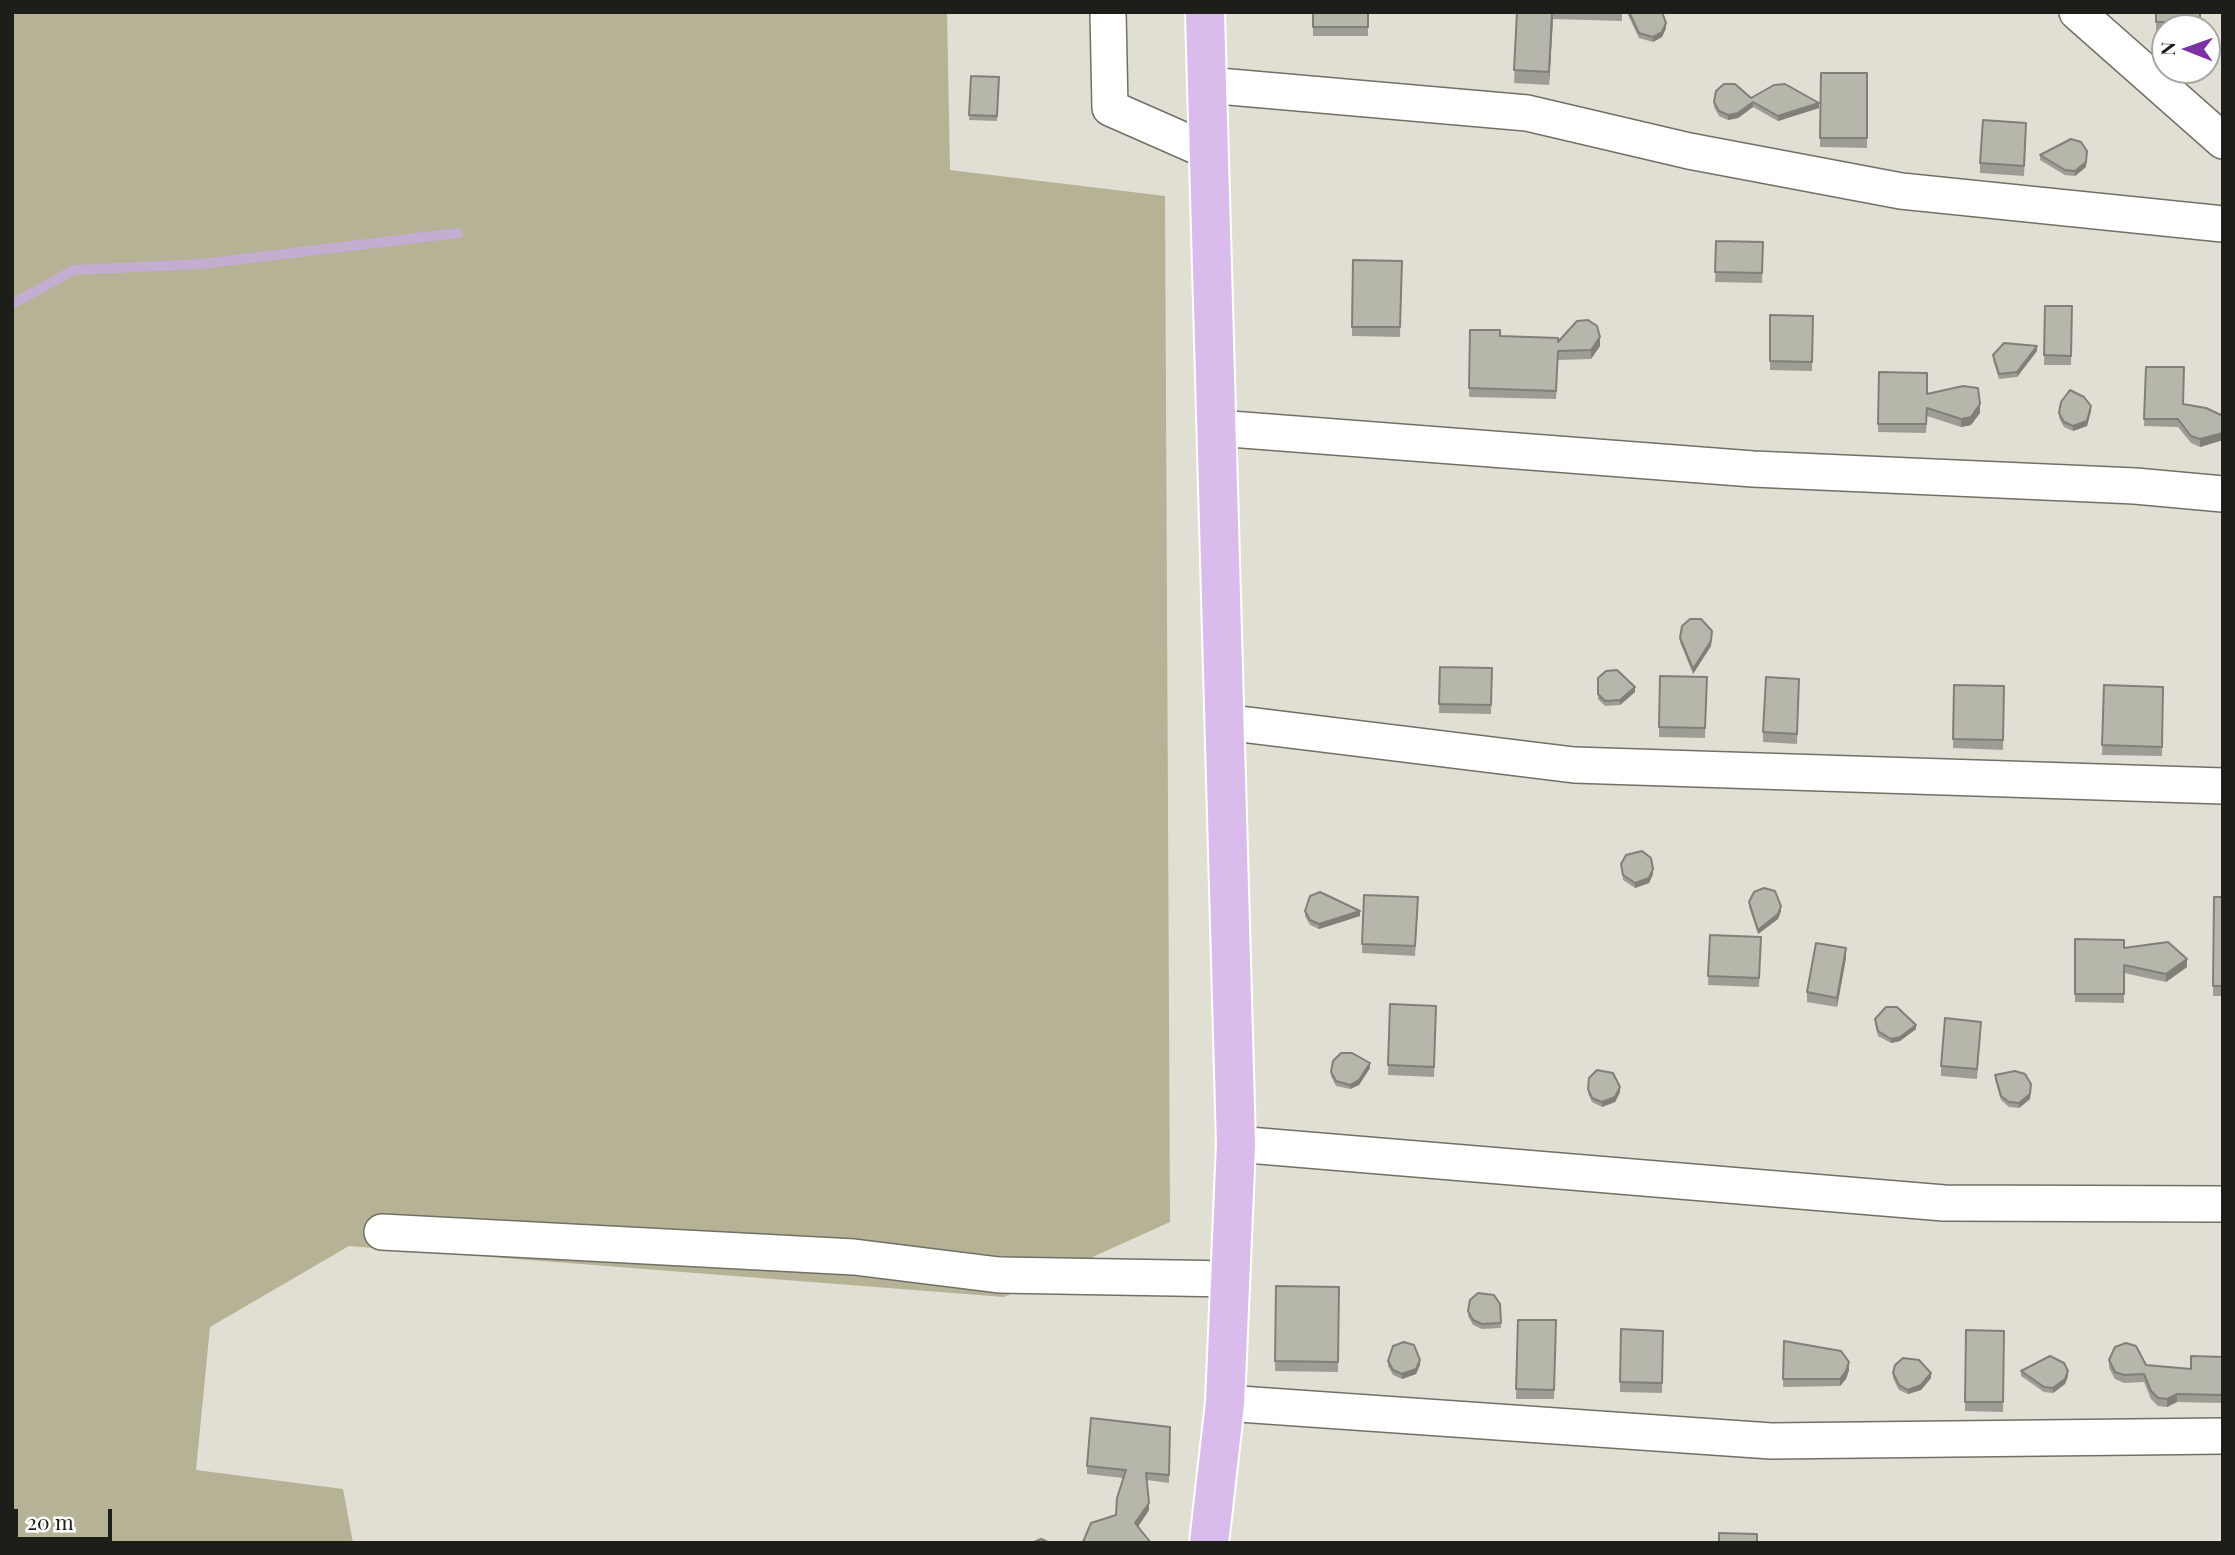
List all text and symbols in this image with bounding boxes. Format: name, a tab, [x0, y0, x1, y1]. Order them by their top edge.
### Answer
north arrow	[2151, 14, 2221, 84]
text: N	[2154, 42, 2180, 56]
scale bar	[18, 1496, 116, 1540]
text: 20 m	[27, 1507, 74, 1535]

